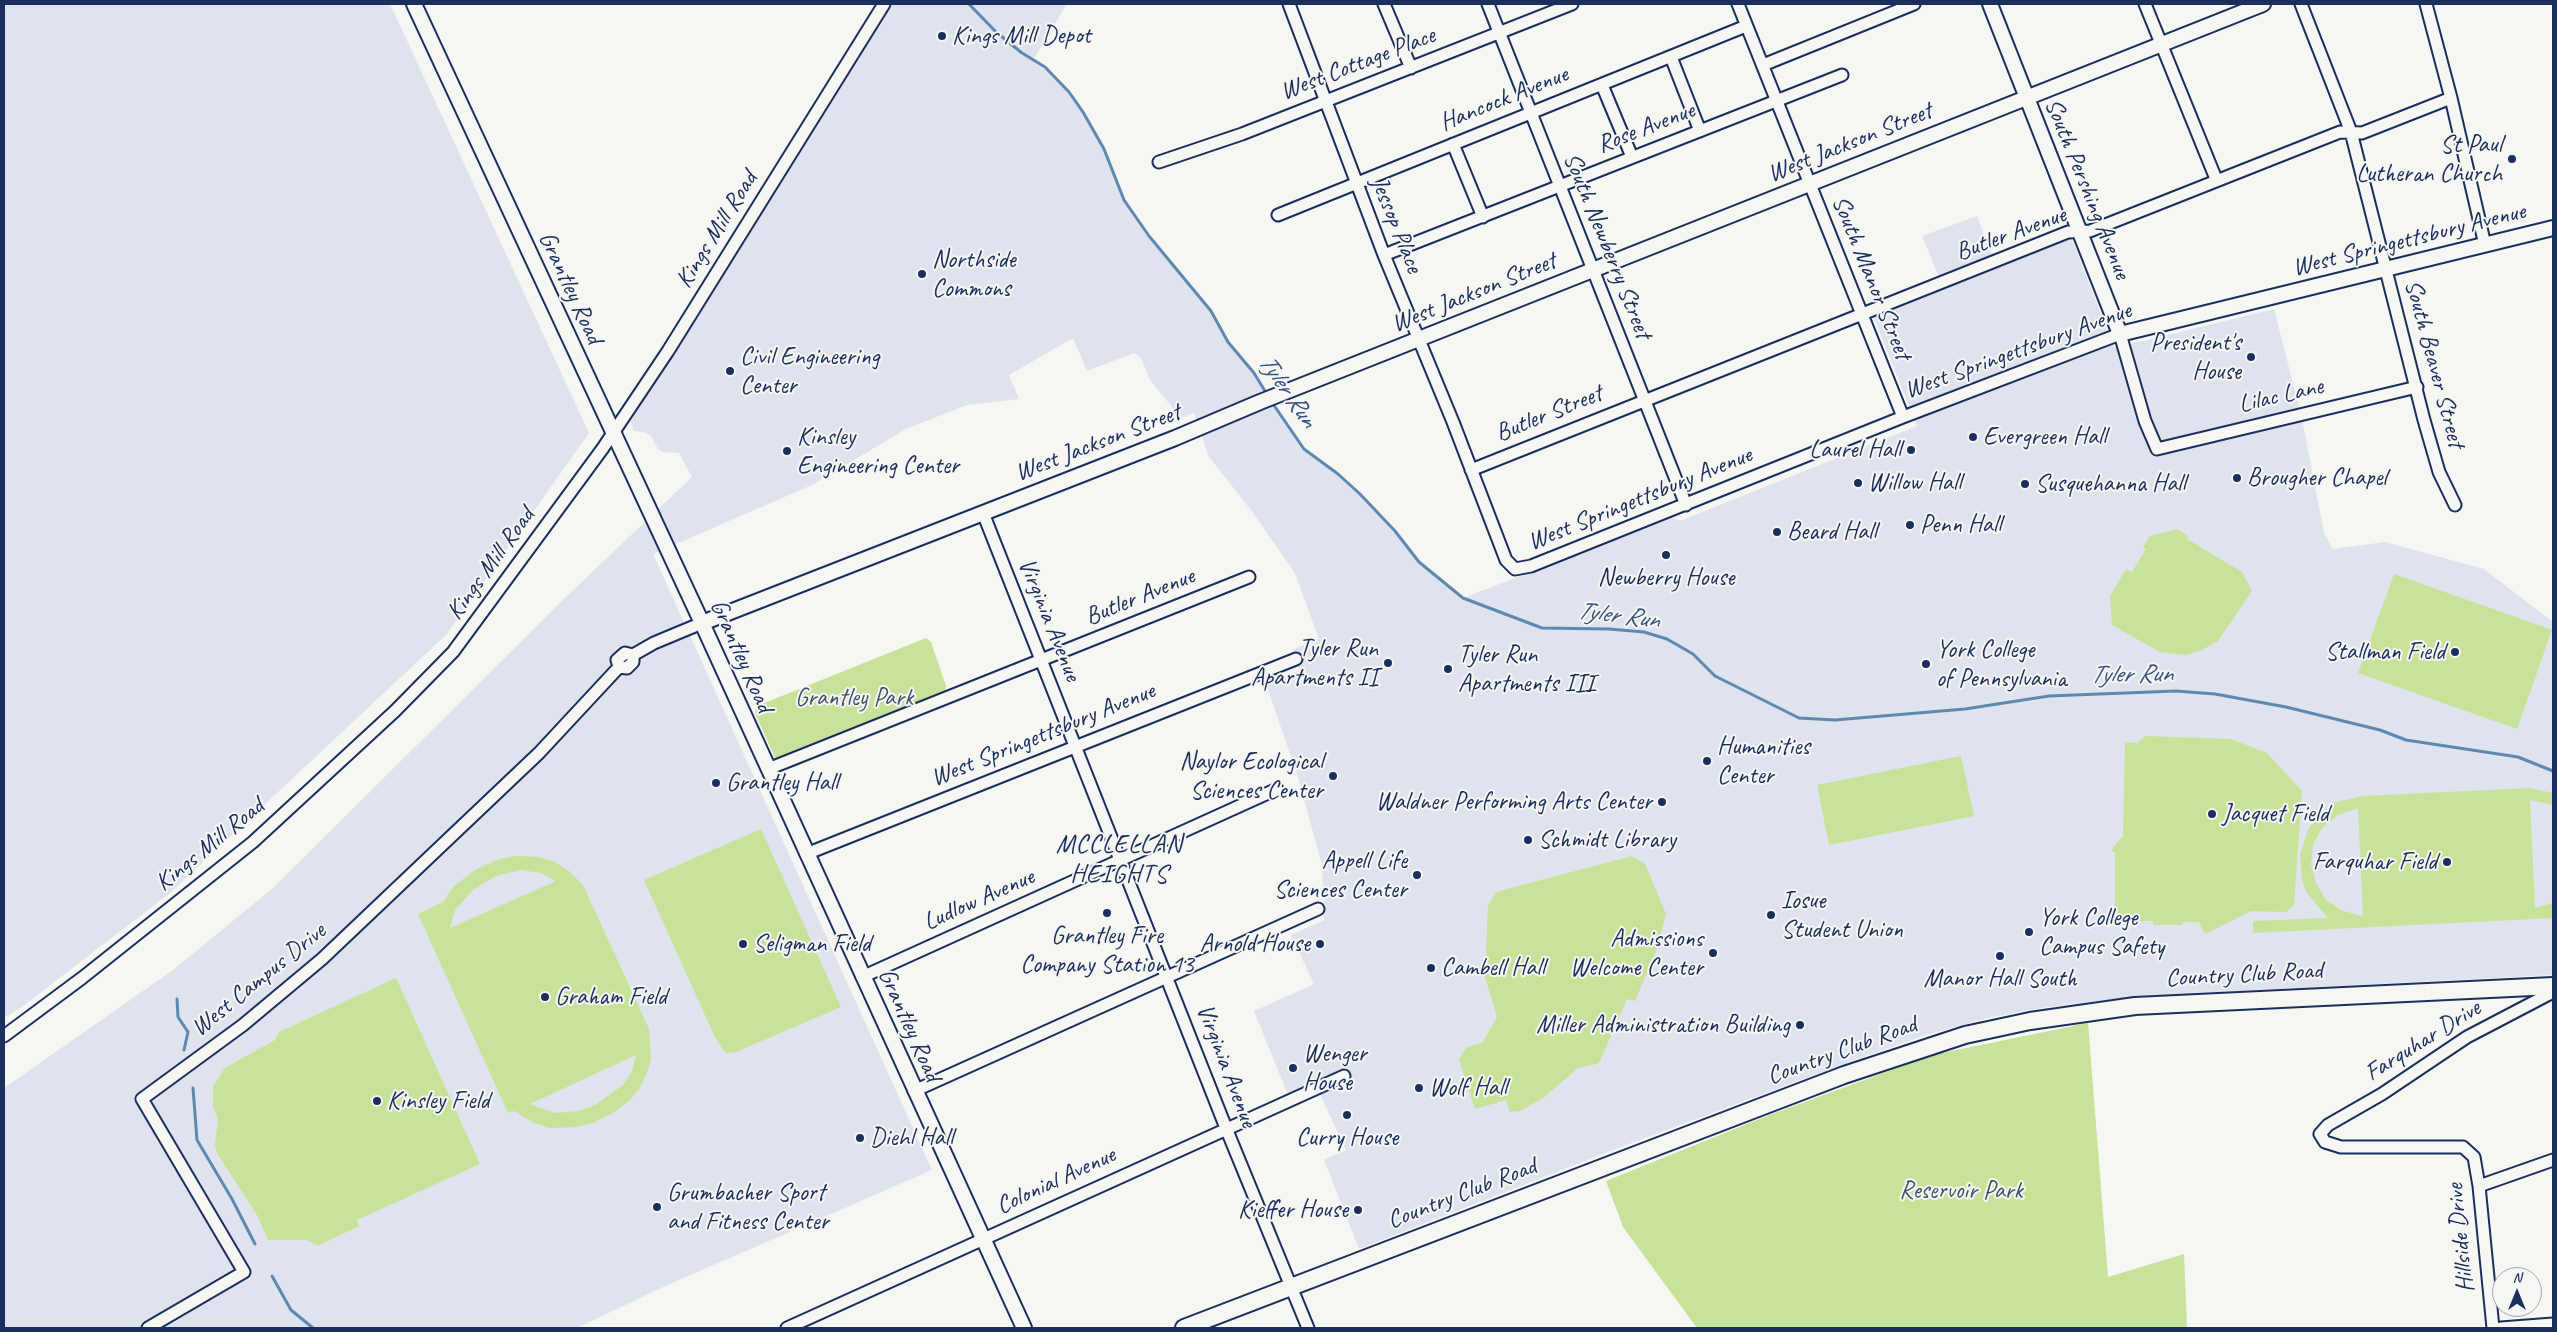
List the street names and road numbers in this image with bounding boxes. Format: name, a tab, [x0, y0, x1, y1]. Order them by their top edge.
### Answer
street label: West Cottage Place	[1276, 21, 1440, 107]
street label: Hancock Avenue	[1435, 60, 1573, 138]
street label: South Pershing Avenue	[2037, 94, 2137, 284]
street label: Rose Avenue	[1593, 96, 1699, 160]
street label: West Jackson Street	[1763, 96, 1937, 190]
street label: South Newberry Street	[1556, 149, 1658, 343]
street label: Kings Mill Road	[669, 166, 765, 294]
street label: Jessop Place	[1363, 173, 1429, 277]
street label: South Manor Street	[1824, 192, 1918, 364]
street label: West Springettsbury Avenue	[2289, 197, 2529, 283]
street label: Butler Avenue	[1952, 200, 2070, 268]
street label: Grantley Road	[531, 227, 609, 349]
street label: West Jackson Street	[1387, 246, 1561, 340]
street label: South Beaver Street	[2397, 277, 2471, 451]
street label: West Springettsbury Avenue	[1901, 296, 2135, 406]
street label: Lilac Lane	[2236, 372, 2326, 420]
street label: Butler Street	[1491, 379, 1607, 449]
street label: West Jackson Street	[1011, 398, 1185, 488]
street label: West Springettsbury Avenue	[1524, 440, 1756, 558]
street label: Kings Mill Road	[440, 502, 542, 626]
street label: Virginia Avenue	[1011, 554, 1087, 686]
street label: Butler Avenue	[1081, 561, 1199, 633]
street label: Grantley Road	[703, 595, 779, 717]
street label: West Springettsbury Avenue	[927, 676, 1159, 794]
street label: Kings Mill Road	[150, 792, 270, 898]
street label: Ludlow Avenue	[919, 862, 1039, 938]
street label: West Campus Drive	[186, 917, 332, 1043]
street label: Country Club Road	[2165, 956, 2323, 994]
street label: Grantley Road	[871, 964, 947, 1086]
street label: Farquhar Drive	[2360, 994, 2486, 1088]
street label: Virginia Avenue	[1189, 1000, 1263, 1132]
street label: Country Club Road	[1763, 1010, 1921, 1092]
street label: Colonial Avenue	[992, 1140, 1120, 1222]
street label: Country Club Road	[1383, 1152, 1541, 1236]
street label: Hillside Drive	[2440, 1182, 2482, 1294]

